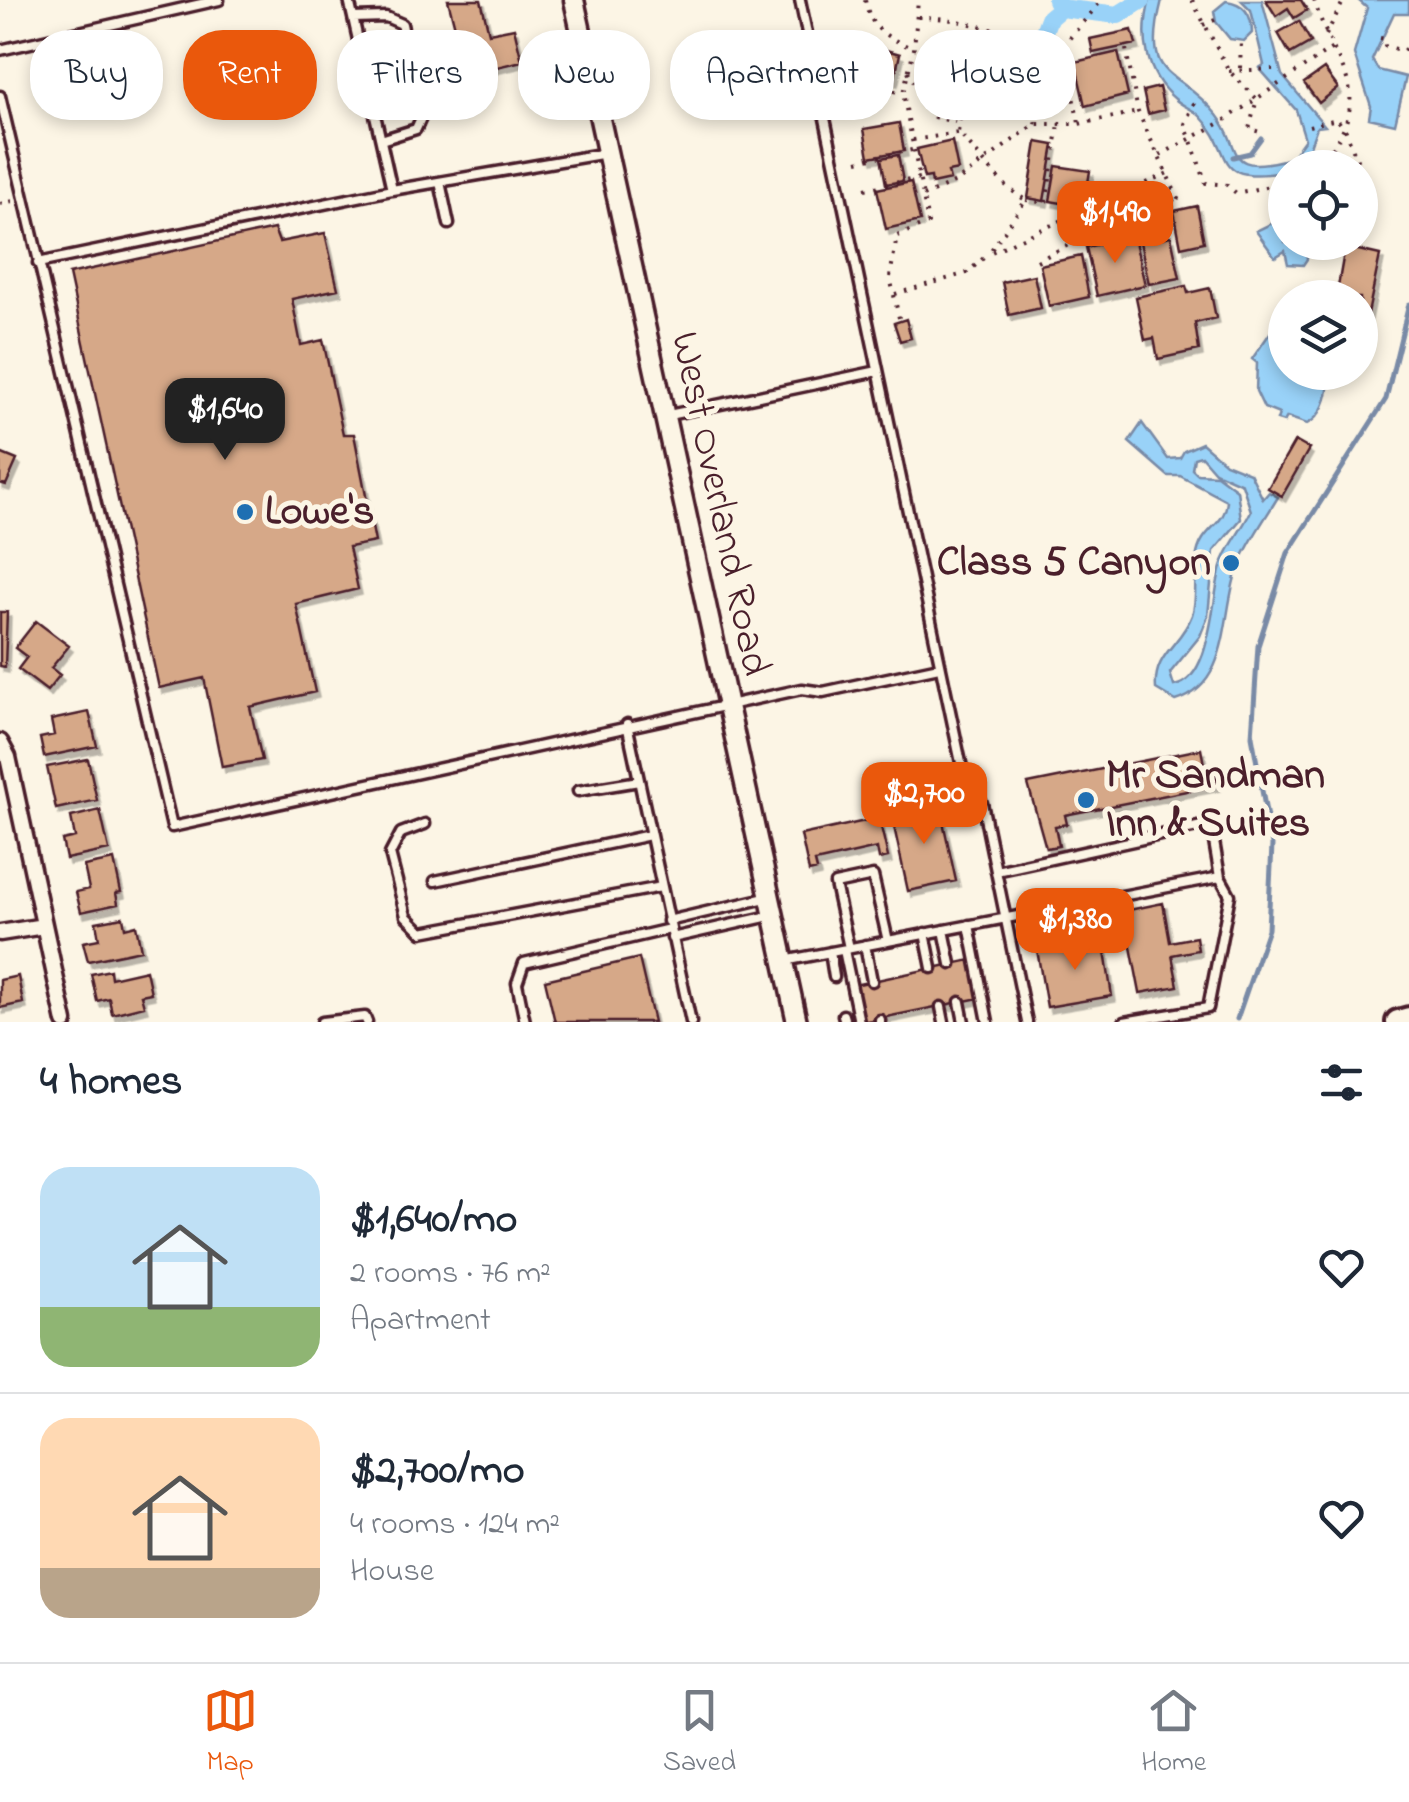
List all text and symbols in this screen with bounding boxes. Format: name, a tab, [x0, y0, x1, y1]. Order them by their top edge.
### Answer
chip: Buy	[30, 30, 163, 120]
chip: Rent	[183, 30, 317, 120]
chip: Filters	[337, 30, 498, 120]
chip: New	[518, 30, 650, 120]
chip: Apartment	[670, 30, 894, 120]
chip: House	[914, 30, 1076, 120]
map controls	[1268, 150, 1378, 390]
button: locate	[1268, 150, 1378, 260]
pin: $1,490	[1034, 181, 1196, 266]
text: $1,490	[1079, 190, 1151, 237]
button: layers	[1268, 280, 1378, 390]
street label: West Overland Road	[653, 326, 785, 682]
pin: $1,640	[144, 378, 306, 463]
text: $1,640	[187, 387, 263, 434]
place label: Lowe's	[265, 482, 375, 543]
marker: Lowe's	[234, 501, 256, 523]
place label: Class 5 Canyon	[937, 533, 1211, 594]
marker: Class 5 Canyon	[1220, 552, 1242, 574]
place label: Mr Sandman Inn & Suites	[1106, 746, 1325, 855]
pin: $2,700	[843, 762, 1005, 847]
text: $2,700	[883, 771, 965, 818]
marker: Mr Sandman Inn & Suites	[1075, 789, 1097, 811]
pin: $1,380	[994, 888, 1156, 973]
text: $1,380	[1038, 897, 1112, 944]
text: 4 homes	[40, 1052, 182, 1113]
icon: filters	[1314, 1055, 1369, 1110]
text: $1,640/mo	[350, 1190, 517, 1251]
icon: home	[120, 1207, 240, 1327]
icon: heart	[1314, 1240, 1369, 1295]
text: 2 rooms · 76 m²	[350, 1251, 551, 1298]
text: Apartment	[350, 1298, 491, 1345]
text: $2,700/mo	[350, 1441, 525, 1502]
icon: home	[120, 1458, 240, 1578]
icon: heart	[1314, 1491, 1369, 1546]
text: 4 rooms · 124 m²	[350, 1502, 560, 1549]
text: House	[350, 1549, 434, 1596]
tab: Map	[203, 1683, 258, 1784]
tab: Saved	[663, 1683, 736, 1784]
tab: Home	[1141, 1683, 1206, 1784]

